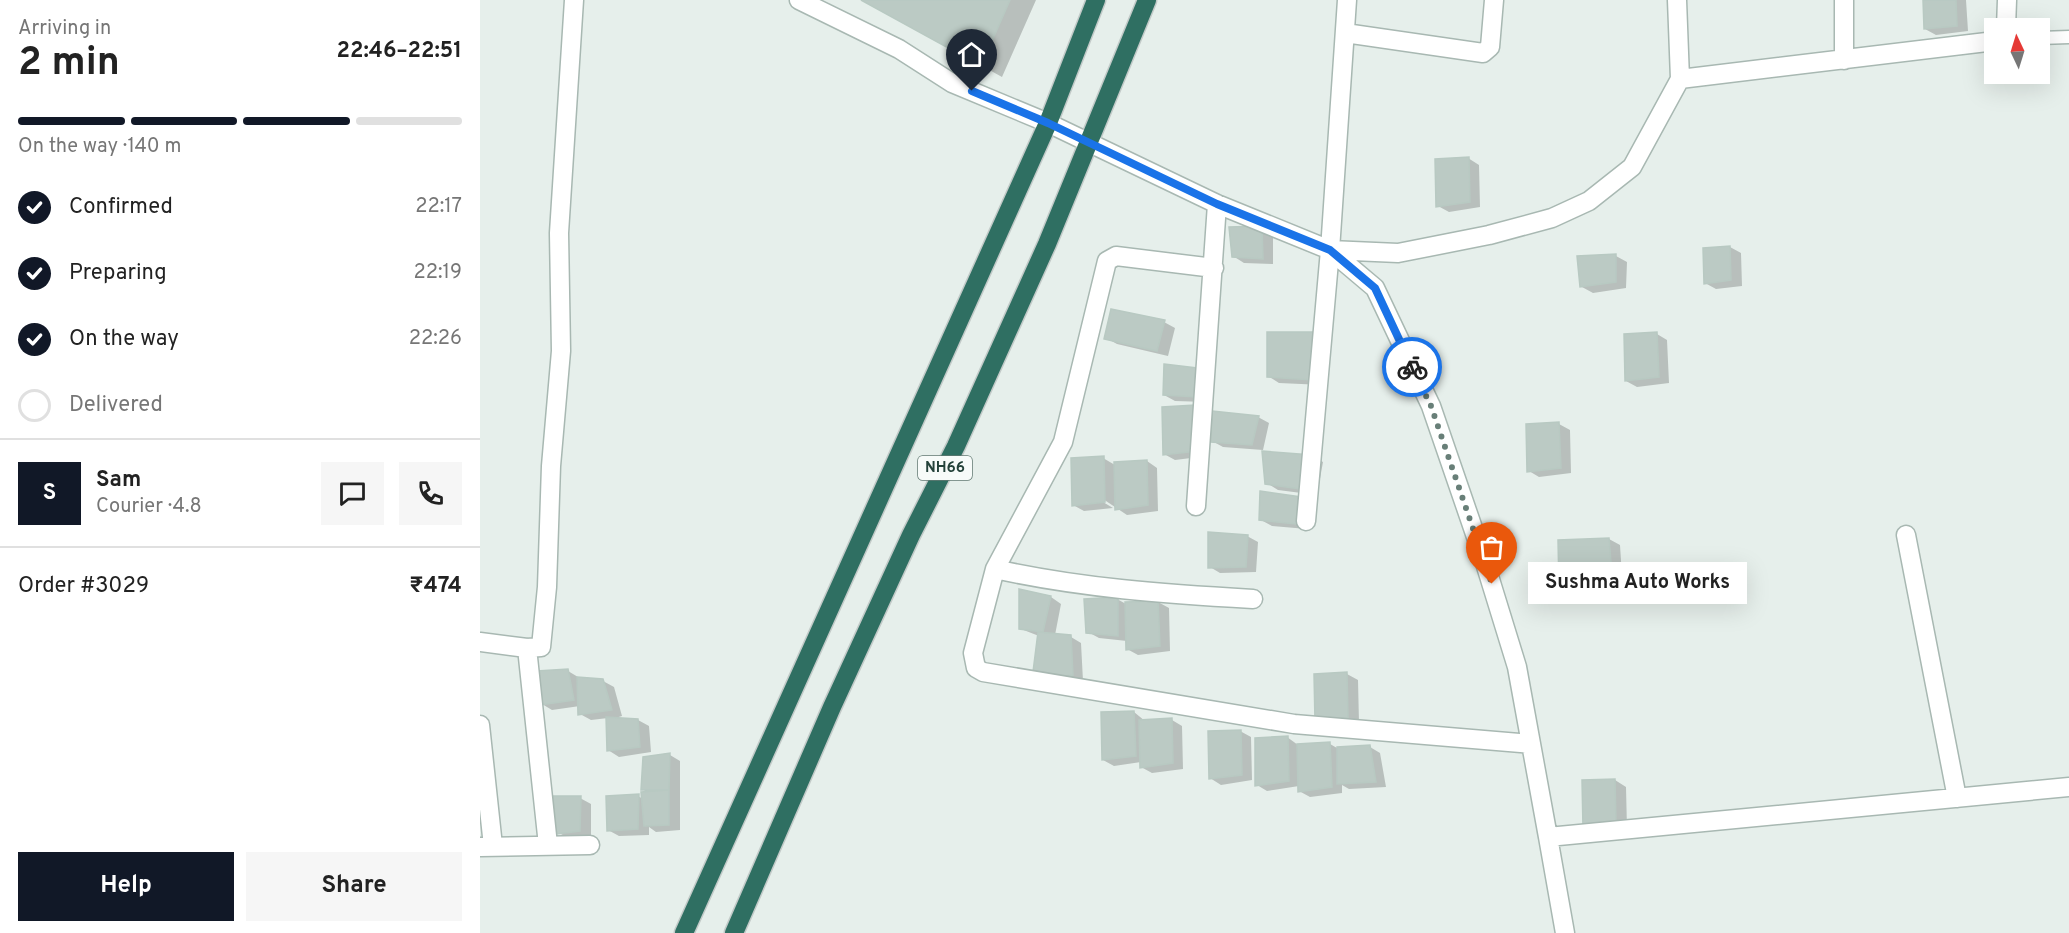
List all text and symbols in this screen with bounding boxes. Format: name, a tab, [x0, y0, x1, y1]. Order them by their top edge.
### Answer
text: Arriving in	[18, 16, 111, 42]
north arrow	[1984, 18, 2050, 84]
map controls	[1984, 18, 2050, 84]
pin	[946, 29, 997, 91]
text: 22:46–22:51	[337, 38, 462, 65]
icon: home	[955, 38, 988, 71]
text: 2 min	[18, 40, 120, 89]
text: On the way · 140 m	[18, 134, 181, 160]
icon: check	[18, 191, 51, 224]
text: Confirmed	[69, 194, 173, 221]
text: 22:17	[415, 194, 462, 220]
icon: check	[18, 257, 51, 290]
text: Preparing	[69, 260, 167, 287]
text: 22:19	[414, 260, 462, 286]
icon: check	[18, 323, 51, 356]
text: On the way	[69, 326, 179, 353]
text: 22:26	[409, 326, 462, 352]
courier	[1382, 337, 1442, 397]
icon: bike	[1396, 351, 1429, 384]
text: Delivered	[69, 392, 163, 419]
road number: NH66	[918, 456, 972, 480]
button: chat	[321, 462, 384, 525]
button: phone	[399, 462, 462, 525]
text: Sam	[96, 467, 141, 494]
text: S	[43, 480, 56, 507]
text: Courier · 4.8	[96, 494, 202, 520]
pin	[1466, 522, 1517, 584]
icon: bag	[1475, 531, 1508, 564]
callout: Sushma Auto Works	[1528, 563, 1747, 605]
text: Sushma Auto Works	[1545, 570, 1730, 596]
text: Order #3029	[18, 573, 149, 600]
text: ₹474	[409, 573, 462, 600]
button: Help	[18, 852, 234, 921]
button: Share	[246, 852, 462, 921]

